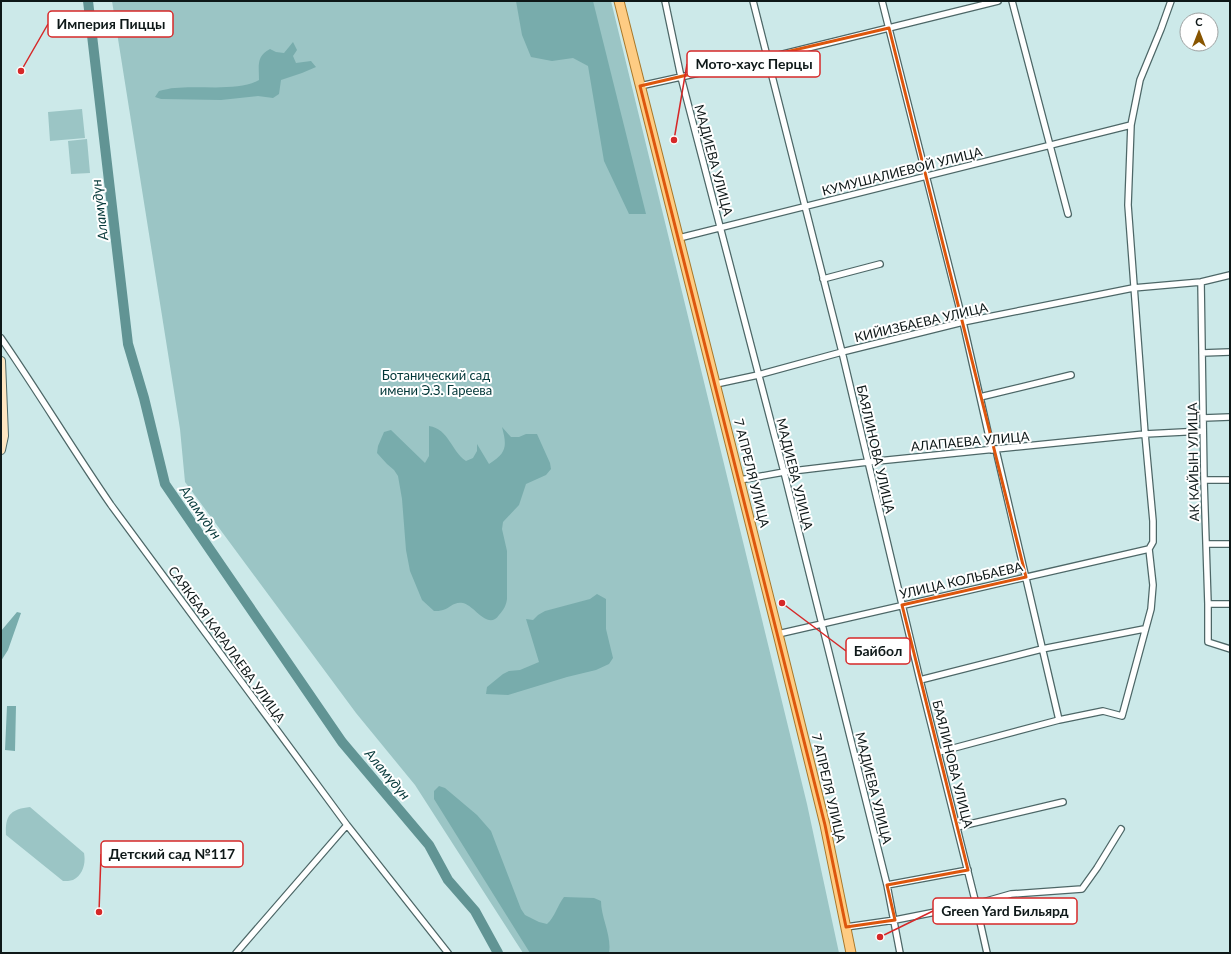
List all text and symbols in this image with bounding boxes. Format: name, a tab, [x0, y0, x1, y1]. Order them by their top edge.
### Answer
callout: Империя Пиццы	[48, 11, 173, 37]
north arrow	[1179, 12, 1219, 52]
text: Империя Пиццы	[57, 15, 165, 32]
text: С	[1195, 15, 1203, 28]
callout: Мото-хаус Перцы	[687, 51, 820, 77]
text: Мото-хаус Перцы	[695, 55, 813, 72]
street label: МАДИЕВА УЛИЦА	[691, 103, 737, 218]
street label: КУМУШАЛИЕВОЙ УЛИЦА	[820, 143, 984, 199]
water label: Аламүдүн	[87, 179, 111, 242]
street label: КИЙИЗБАЕВА УЛИЦА	[853, 299, 989, 345]
park label: Ботанический сад имени Э.З. Гареева	[380, 367, 492, 398]
street label: БАЯЛИНОВА УЛИЦА	[853, 383, 899, 515]
street label: АК КАЙЫН УЛИЦА	[1184, 402, 1202, 522]
street label: МАДИЕВА УЛИЦА	[773, 416, 817, 532]
street label: 7 АПРЕЛЯ УЛИЦА	[731, 417, 773, 529]
street label: АЛАПАЕВА УЛИЦА	[910, 428, 1030, 454]
water label: Аламүдүн	[176, 481, 226, 542]
street label: УЛИЦА КОЛЬБАЕВА	[898, 558, 1024, 602]
street label: САЯКБАЯ КАРАЛАЕВА УЛИЦА	[165, 563, 289, 725]
callout: Байбол	[846, 638, 910, 664]
text: Байбол	[854, 642, 902, 659]
street label: БАЯЛИНОВА УЛИЦА	[929, 698, 977, 830]
street label: МАДИЕВА УЛИЦА	[852, 730, 896, 846]
street label: 7 АПРЕЛЯ УЛИЦА	[809, 732, 849, 844]
water label: Аламүдүн	[361, 744, 414, 803]
callout: Детский сад №117	[101, 841, 243, 867]
text: Детский сад №117	[109, 845, 235, 862]
callout: Green Yard Бильярд	[933, 898, 1077, 924]
text: Green Yard Бильярд	[941, 902, 1069, 919]

